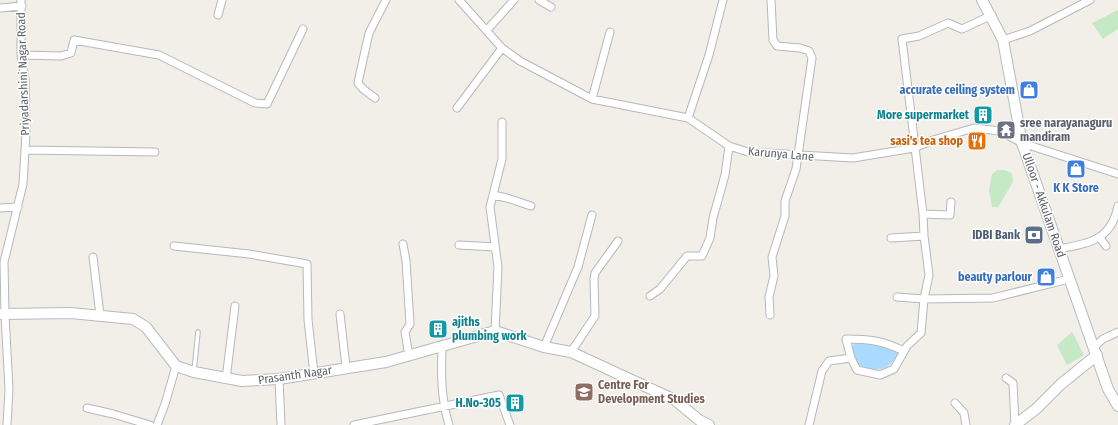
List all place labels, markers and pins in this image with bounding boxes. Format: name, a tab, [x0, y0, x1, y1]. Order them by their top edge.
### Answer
shop icon: accurate ceiling system	[1018, 79, 1040, 101]
place label: accurate ceiling system	[900, 83, 1015, 97]
building icon: More supermarket	[972, 104, 994, 126]
place label: More supermarket	[877, 108, 970, 122]
place label: sree narayanaguru mandiram	[1020, 116, 1112, 144]
temple icon: sree narayanaguru mandiram	[995, 119, 1017, 141]
restaurant icon: sasi's tea shop	[966, 130, 988, 152]
place label: sasi's tea shop	[890, 134, 963, 148]
shop icon: K K Store	[1065, 158, 1087, 180]
place label: K K Store	[1053, 181, 1099, 195]
bank icon: IDBI Bank	[1023, 224, 1045, 246]
place label: IDBI Bank	[972, 228, 1021, 242]
shop icon: beauty parlour	[1035, 266, 1057, 288]
place label: beauty parlour	[958, 270, 1033, 284]
place label: ajiths plumbing work	[452, 315, 528, 343]
building icon: ajiths plumbing work	[427, 318, 449, 340]
place label: Centre For Development Studies	[598, 378, 706, 406]
school or university icon: Centre For Development Studies	[573, 381, 595, 403]
building icon: H.No-305	[504, 392, 526, 414]
place label: H.No-305	[456, 396, 501, 410]

